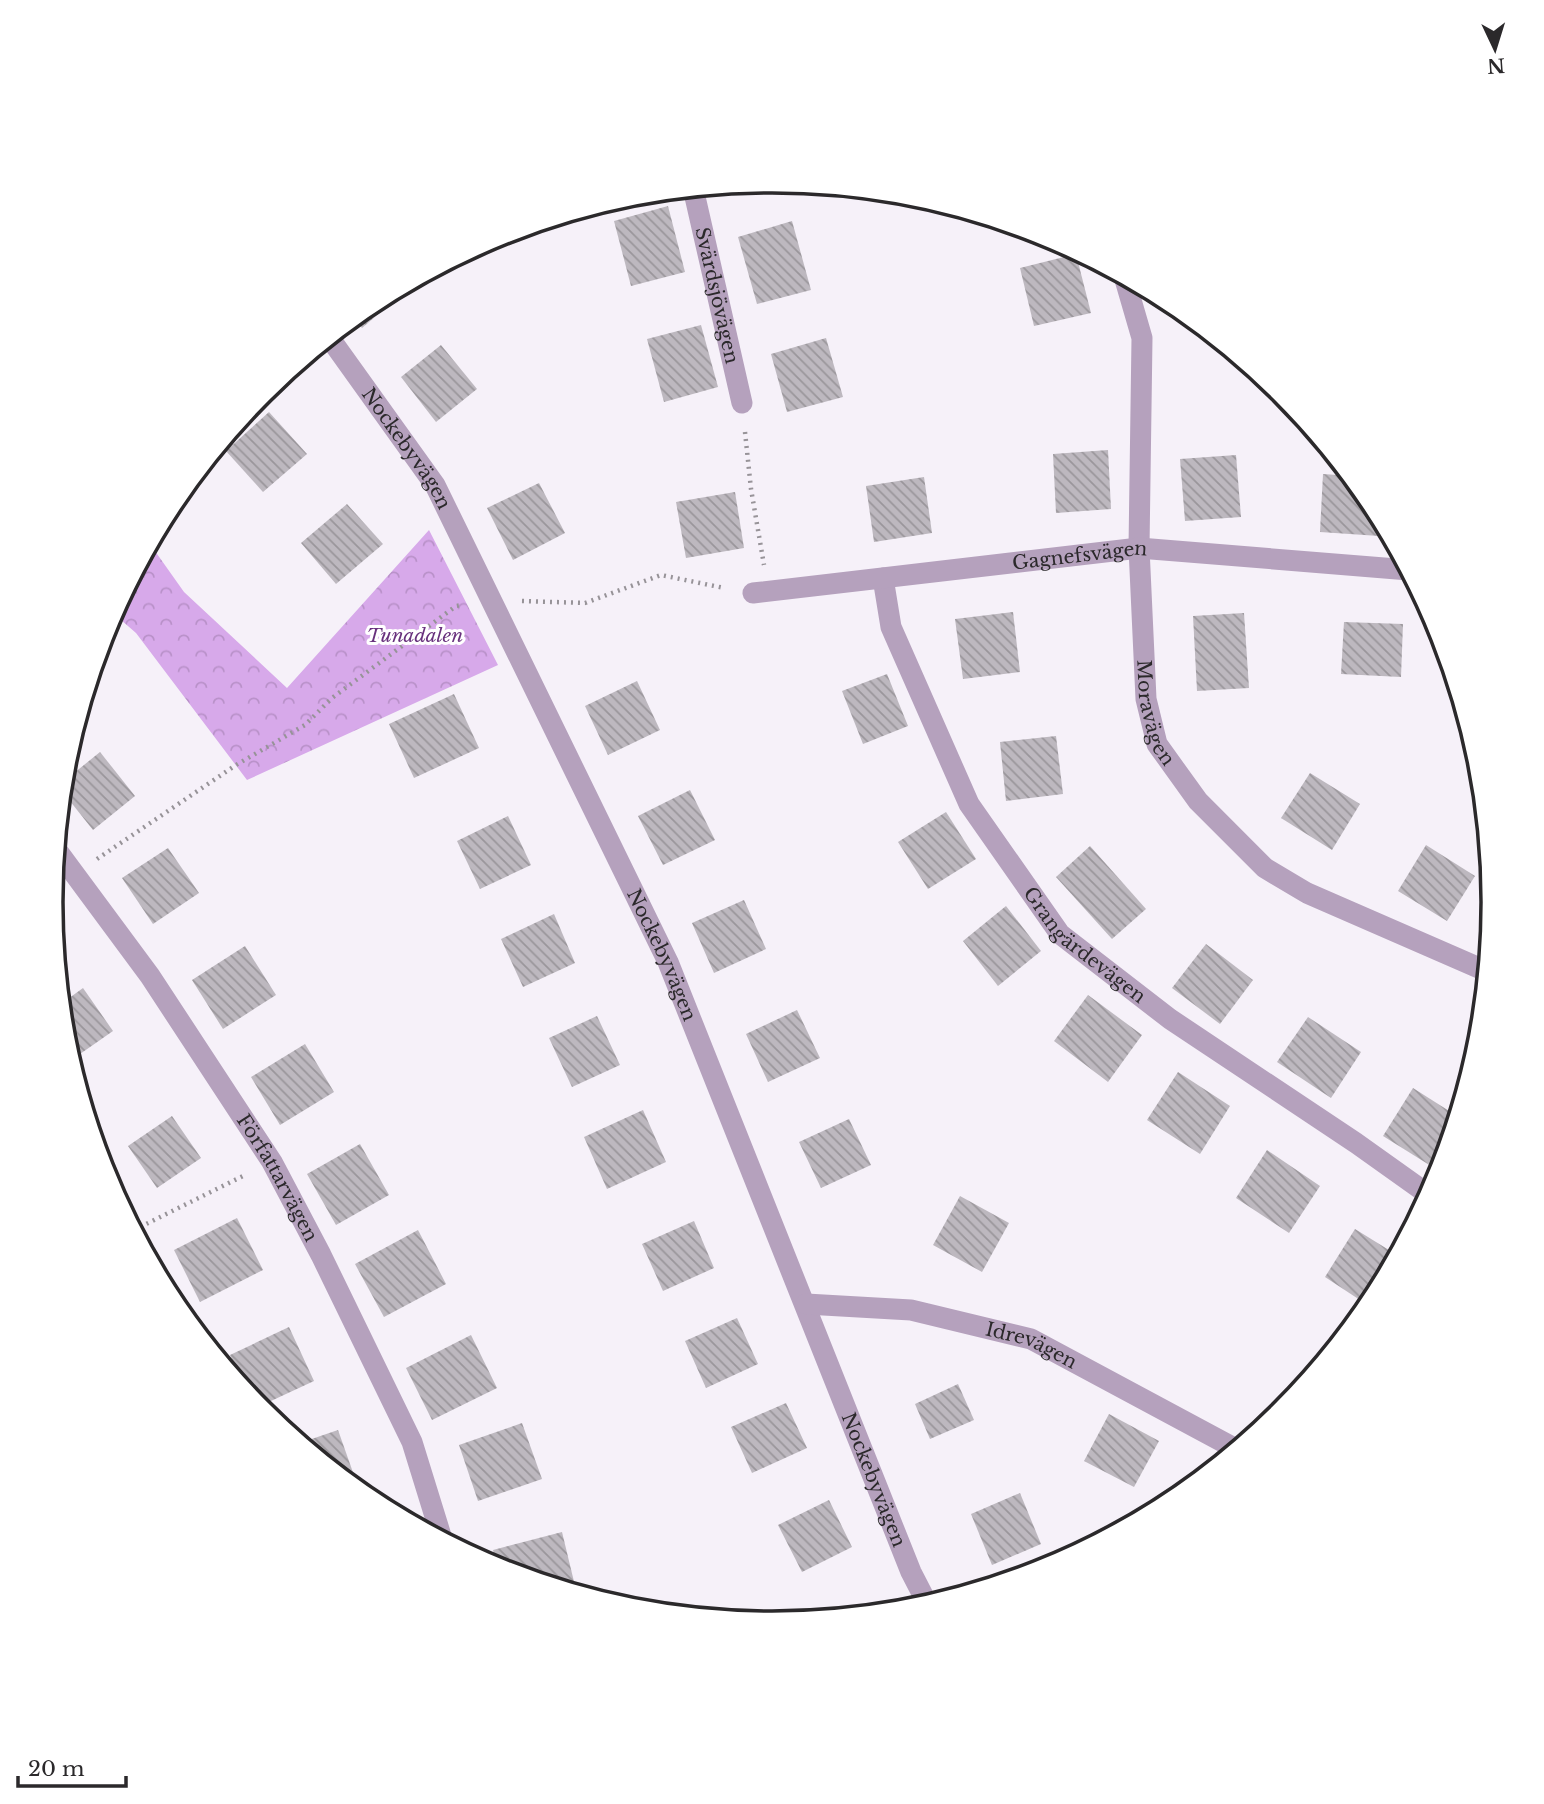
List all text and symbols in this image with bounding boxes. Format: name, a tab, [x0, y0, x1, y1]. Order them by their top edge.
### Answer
north arrow	[1460, 14, 1530, 84]
text: N	[1486, 53, 1506, 78]
street label: Svärdsjövägen	[691, 225, 744, 366]
street label: Nockebyvägen	[357, 383, 456, 513]
street label: Gagnefsvägen	[1011, 536, 1148, 574]
park label: Tunadalen	[367, 624, 463, 647]
street label: Moravägen	[1133, 659, 1180, 770]
street label: Grangärdevägen	[1019, 882, 1151, 1008]
street label: Nockebyvägen	[622, 885, 702, 1024]
street label: Författarvägen	[232, 1110, 323, 1245]
street label: Idrevägen	[983, 1317, 1081, 1373]
street label: Nockebyvägen	[837, 1409, 911, 1550]
scale bar	[18, 1744, 126, 1788]
text: 20 m	[28, 1756, 85, 1782]

